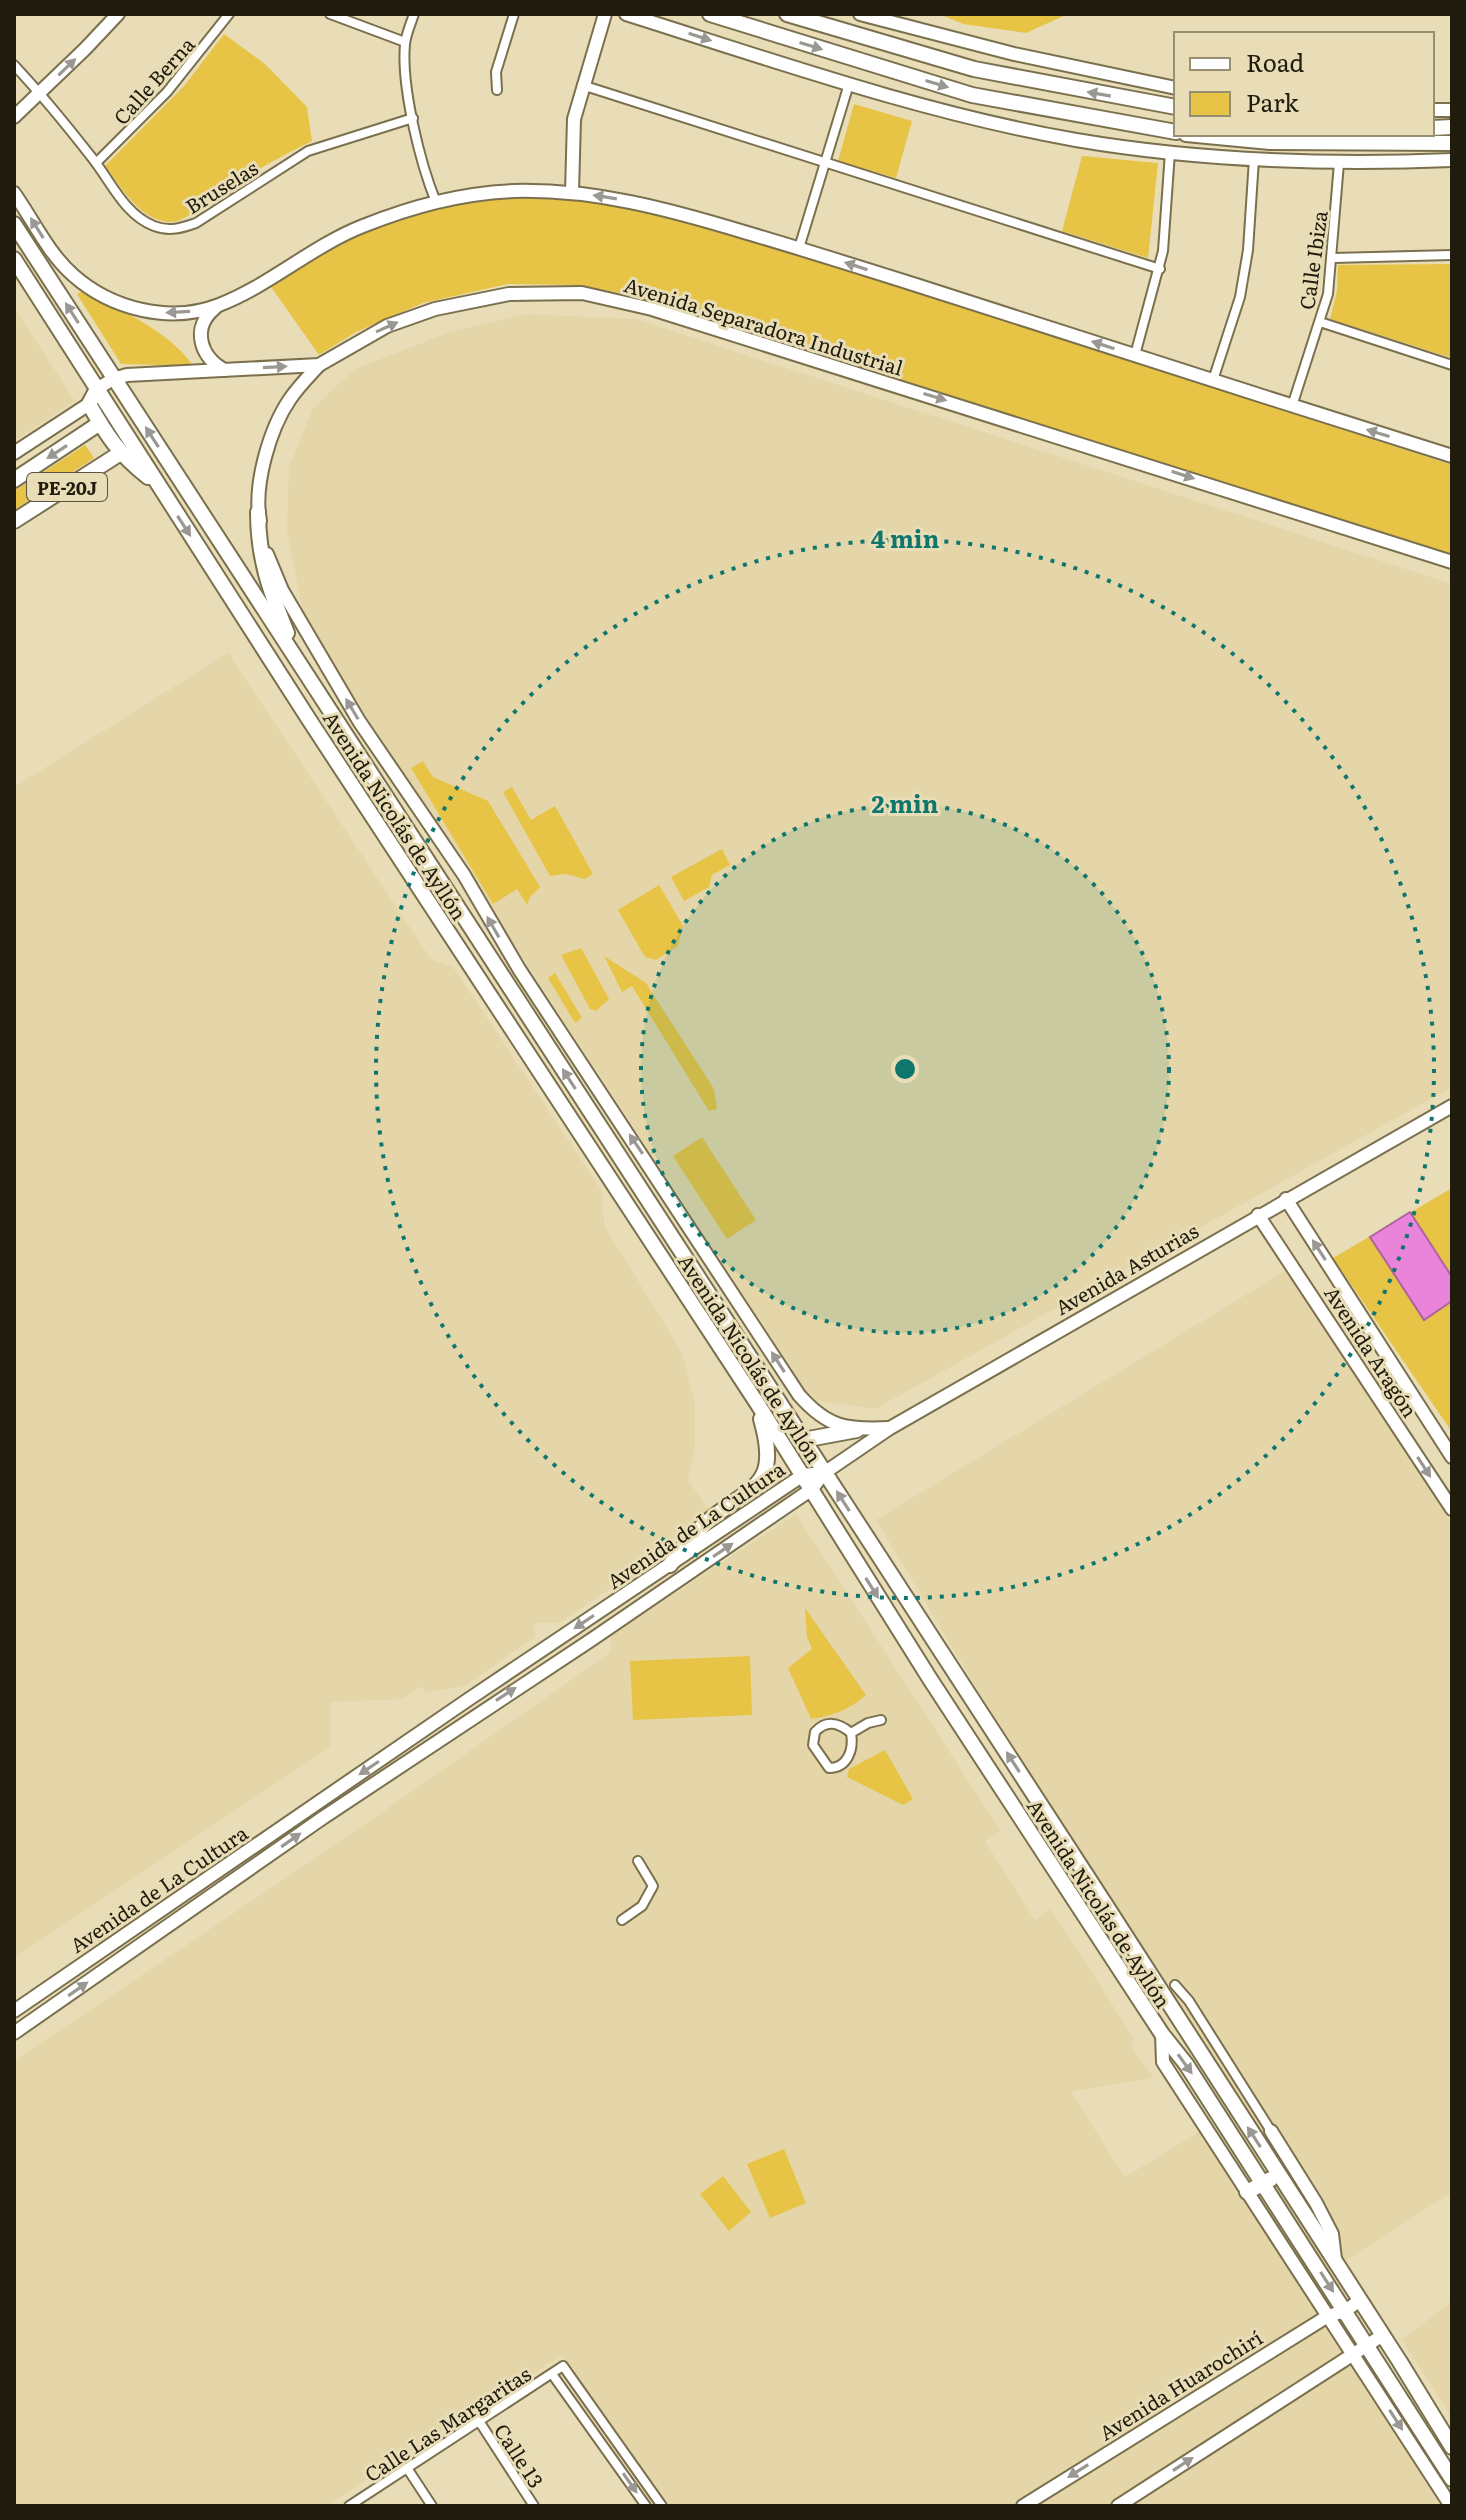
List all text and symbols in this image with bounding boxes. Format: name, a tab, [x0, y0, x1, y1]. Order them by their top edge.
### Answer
street label: Calle Berna	[105, 29, 201, 131]
one-way arrow	[689, 32, 713, 44]
legend	[1174, 32, 1434, 136]
one-way arrow	[800, 40, 824, 53]
text: Road	[1246, 44, 1305, 79]
one-way arrow	[57, 58, 76, 77]
one-way arrow	[926, 78, 950, 91]
text: Park	[1246, 84, 1299, 119]
one-way arrow	[1086, 88, 1111, 100]
street label: Bruselas	[179, 152, 263, 220]
one-way arrow	[592, 190, 617, 203]
street label: Calle Ibiza	[1290, 208, 1334, 311]
one-way arrow	[30, 217, 44, 239]
one-way arrow	[843, 259, 867, 272]
street label: Avenida Separadora Industrial	[621, 268, 907, 382]
one-way arrow	[65, 302, 79, 324]
one-way arrow	[165, 306, 190, 319]
one-way arrow	[375, 321, 399, 334]
one-way arrow	[1091, 338, 1115, 351]
one-way arrow	[263, 360, 288, 373]
one-way arrow	[923, 392, 947, 404]
one-way arrow	[1365, 426, 1389, 439]
one-way arrow	[144, 427, 159, 448]
one-way arrow	[47, 444, 68, 459]
one-way arrow	[1171, 469, 1195, 482]
road number: PE-20J	[27, 473, 107, 501]
one-way arrow	[177, 515, 192, 536]
text: 4 min	[871, 520, 940, 555]
one-way arrow	[345, 698, 359, 720]
street label: Avenida Nicolás de Ayllón	[317, 705, 475, 925]
text: 2 min	[871, 785, 939, 820]
one-way arrow	[486, 916, 500, 938]
centre of rings	[891, 1055, 919, 1083]
one-way arrow	[562, 1068, 577, 1089]
one-way arrow	[628, 1134, 643, 1155]
street label: Avenida Asturias	[1049, 1215, 1203, 1321]
one-way arrow	[1312, 1239, 1326, 1261]
street label: Avenida Nicolás de Ayllón	[672, 1248, 830, 1468]
street label: Avenida Aragón	[1318, 1279, 1426, 1423]
one-way arrow	[771, 1351, 786, 1372]
street label: Avenida de La Cultura	[600, 1453, 790, 1595]
one-way arrow	[1417, 1457, 1432, 1478]
one-way arrow	[835, 1490, 850, 1511]
one-way arrow	[712, 1543, 733, 1558]
one-way arrow	[865, 1577, 879, 1599]
one-way arrow	[573, 1615, 595, 1629]
one-way arrow	[496, 1687, 517, 1702]
one-way arrow	[1006, 1751, 1021, 1773]
one-way arrow	[358, 1760, 379, 1775]
street label: Avenida Nicolás de Ayllón	[1021, 1793, 1179, 2013]
street label: Avenida de La Cultura	[63, 1817, 253, 1959]
one-way arrow	[281, 1833, 302, 1848]
one-way arrow	[68, 1982, 89, 1997]
one-way arrow	[1177, 2053, 1193, 2075]
one-way arrow	[1247, 2127, 1262, 2148]
one-way arrow	[1319, 2271, 1333, 2293]
street label: Avenida Huarochirí	[1092, 2321, 1268, 2446]
street label: Calle Las Margaritas	[358, 2358, 536, 2488]
one-way arrow	[1388, 2409, 1402, 2431]
street label: Calle 13	[488, 2417, 552, 2493]
one-way arrow	[1173, 2456, 1194, 2471]
one-way arrow	[1067, 2464, 1089, 2478]
one-way arrow	[621, 2472, 637, 2493]

